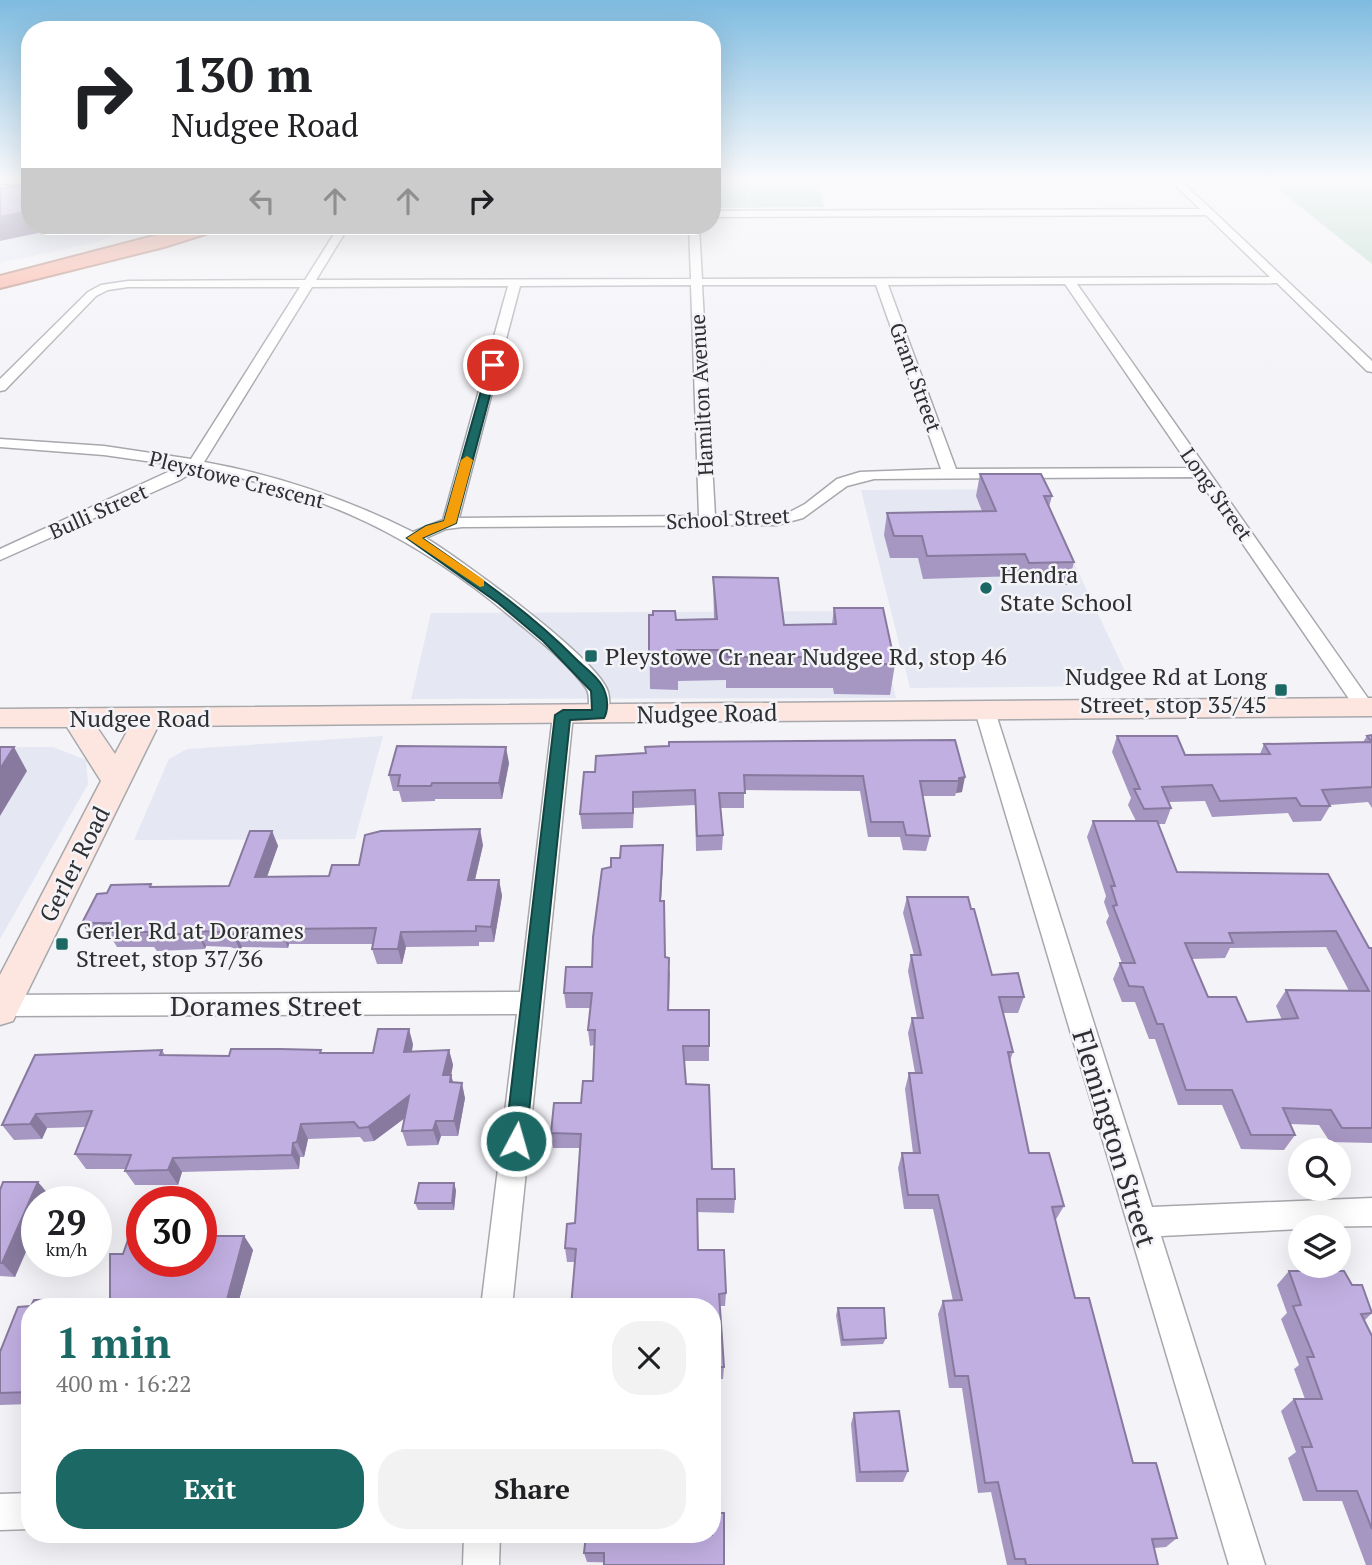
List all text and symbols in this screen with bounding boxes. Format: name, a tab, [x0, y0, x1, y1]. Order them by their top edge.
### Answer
text: 130 m	[171, 41, 313, 106]
icon: right	[56, 49, 147, 140]
text: Nudgee Road	[171, 104, 359, 146]
icon: left	[243, 182, 281, 220]
icon: ahead	[316, 182, 354, 220]
icon: ahead	[389, 182, 427, 220]
icon: right	[462, 182, 500, 220]
street label: Hamilton Avenue	[683, 313, 719, 477]
street label: Grant Street	[883, 318, 949, 436]
pin	[463, 335, 523, 395]
icon: arrive	[474, 346, 512, 384]
street label: Long Street	[1175, 442, 1260, 546]
street label: Pleystowe Crescent	[146, 444, 328, 514]
street label: Bulli Street	[44, 477, 152, 545]
street label: School Street	[665, 501, 791, 535]
place label: Hendra State School	[1000, 558, 1133, 618]
marker: Hendra State School	[978, 580, 994, 596]
place label: Pleystowe Cr near Nudgee Rd, stop 46	[605, 640, 1007, 672]
marker: Pleystowe Cr near Nudgee Rd, stop 46	[583, 648, 599, 664]
place label: Nudgee Rd at Long Street, stop 35/45	[1065, 660, 1267, 720]
marker: Nudgee Rd at Long Street, stop 35/45	[1273, 682, 1289, 698]
street label: Nudgee Road	[636, 696, 778, 730]
street label: Nudgee Road	[70, 702, 210, 734]
street label: Gerler Road	[31, 801, 117, 927]
place label: Gerler Rd at Dorames Street, stop 37/36	[76, 914, 304, 974]
marker: Gerler Rd at Dorames Street, stop 37/36	[54, 936, 70, 952]
street label: Dorames Street	[170, 987, 363, 1024]
street label: Flemington Street	[1064, 1025, 1166, 1252]
position arrow	[479, 1104, 553, 1178]
map controls	[1288, 1138, 1351, 1278]
button: search	[1288, 1138, 1351, 1201]
speed limit sign: 30	[126, 1186, 217, 1277]
text: 29	[47, 1199, 86, 1245]
button: layers	[1288, 1215, 1351, 1278]
text: km/h	[46, 1237, 87, 1261]
text: 1 min	[56, 1314, 171, 1370]
button: close	[612, 1321, 686, 1395]
text: 400 m · 16:22	[56, 1368, 191, 1399]
button: Exit	[56, 1449, 364, 1529]
button: Share	[378, 1449, 686, 1529]

